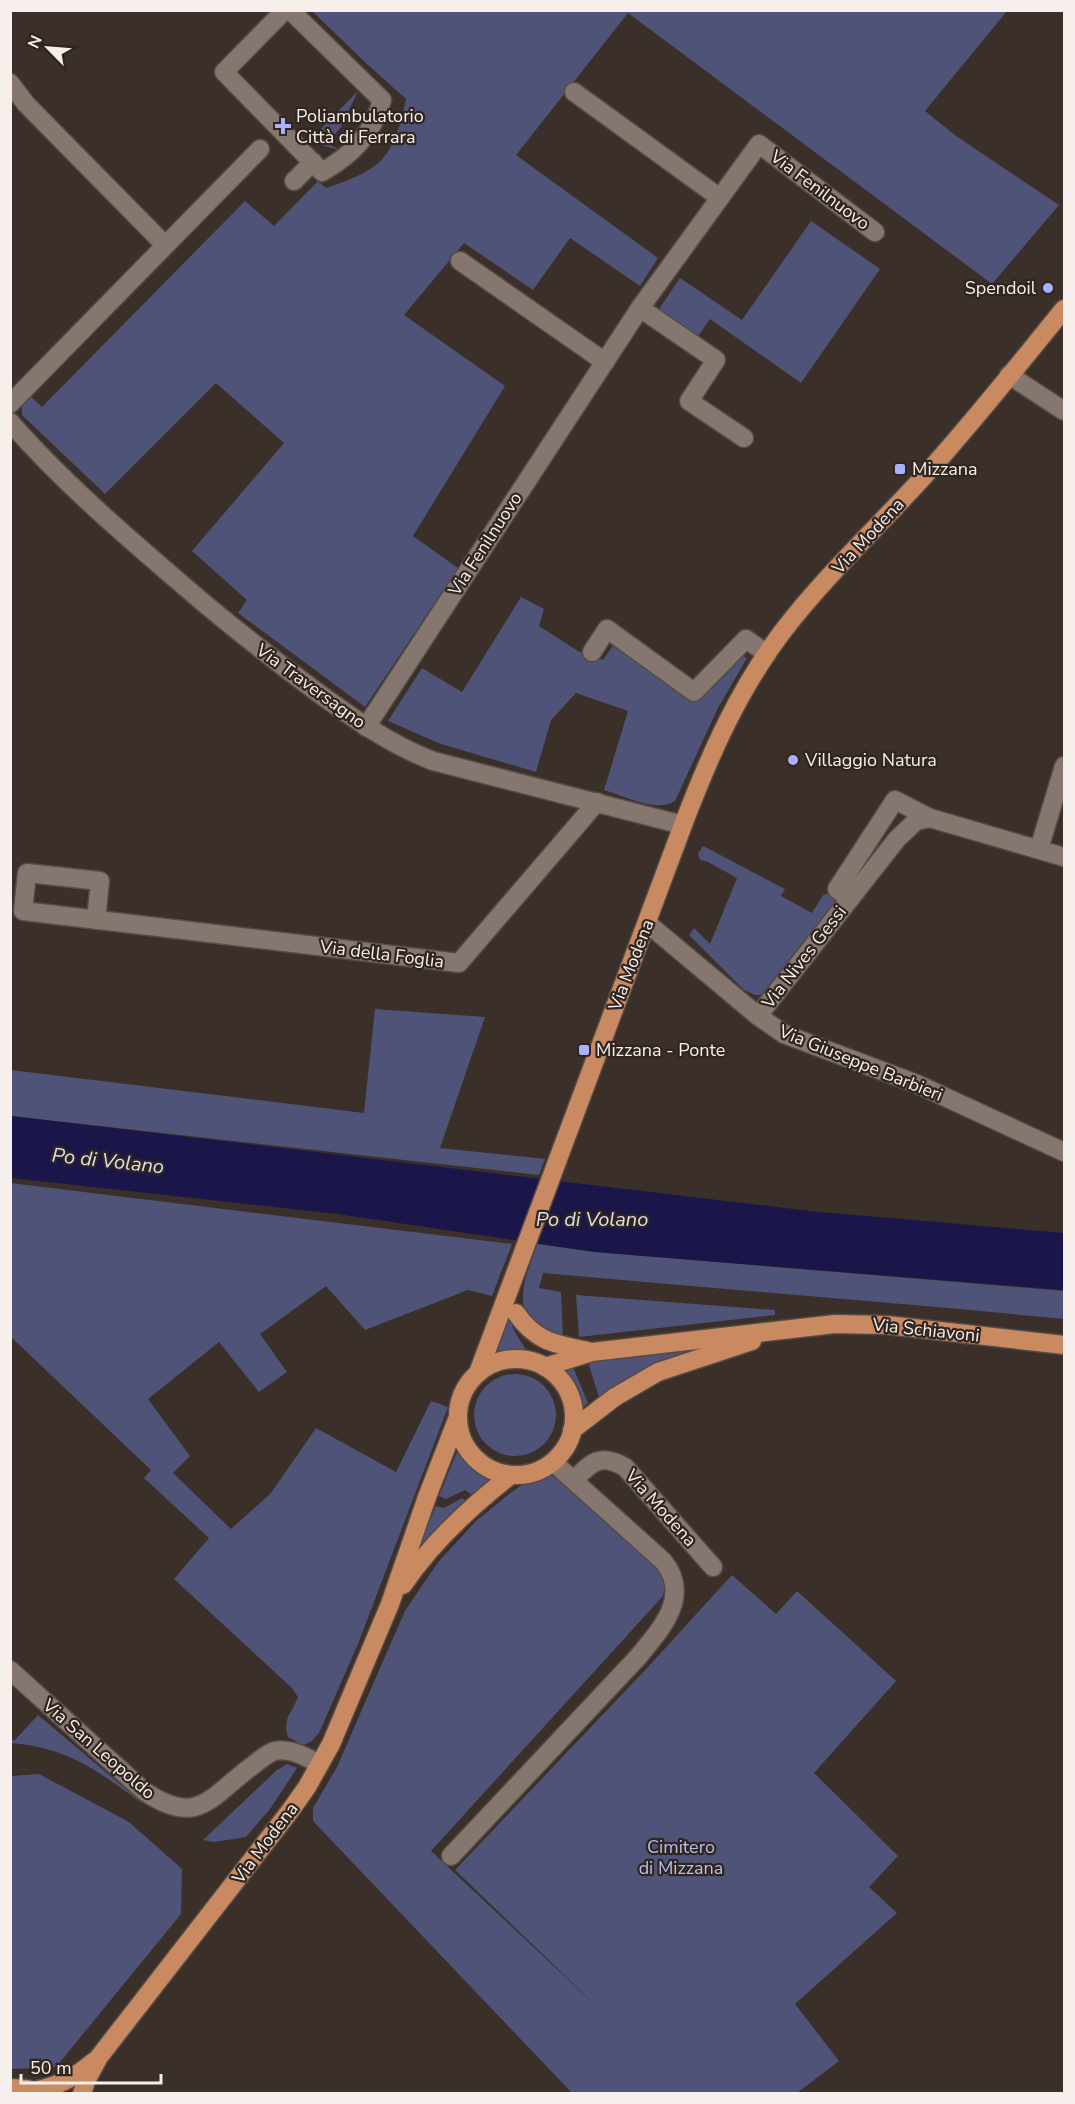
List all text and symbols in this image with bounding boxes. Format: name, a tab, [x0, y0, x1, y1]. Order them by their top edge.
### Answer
north arrow	[18, 18, 78, 78]
text: N	[23, 32, 48, 52]
place label: Poliambulatorio Città di Ferrara	[296, 104, 424, 149]
marker: Poliambulatorio Città di Ferrara	[274, 117, 292, 135]
street label: Via Fenilnuovo	[764, 144, 875, 235]
place label: Spendoil	[965, 276, 1037, 300]
marker: Spendoil	[1041, 281, 1055, 295]
place label: Mizzana	[912, 457, 977, 481]
marker: Mizzana	[893, 462, 907, 476]
street label: Via Fenilnuovo	[442, 488, 527, 601]
street label: Via Modena	[826, 493, 910, 580]
street label: Via Traversagno	[251, 637, 371, 734]
place label: Villaggio Natura	[804, 748, 937, 772]
marker: Villaggio Natura	[786, 753, 800, 767]
street label: Via Nives Gessi	[756, 901, 852, 1014]
street label: Via Modena	[602, 916, 659, 1015]
street label: Via della Foglia	[318, 934, 445, 974]
street label: Via Giuseppe Barbieri	[775, 1019, 946, 1107]
place label: Mizzana - Ponte	[596, 1038, 725, 1062]
marker: Mizzana - Ponte	[577, 1043, 591, 1057]
water label: Po di Volano	[51, 1142, 165, 1180]
water label: Po di Volano	[536, 1206, 648, 1233]
street label: Via Schiavoni	[870, 1312, 981, 1348]
street label: Via Modena	[619, 1464, 702, 1552]
street label: Via San Leopoldo	[37, 1693, 160, 1805]
street label: Via Modena	[226, 1797, 303, 1889]
park label: Cimitero di Mizzana	[639, 1835, 723, 1880]
scale bar	[21, 2047, 160, 2085]
text: 50 m	[30, 2056, 72, 2080]

